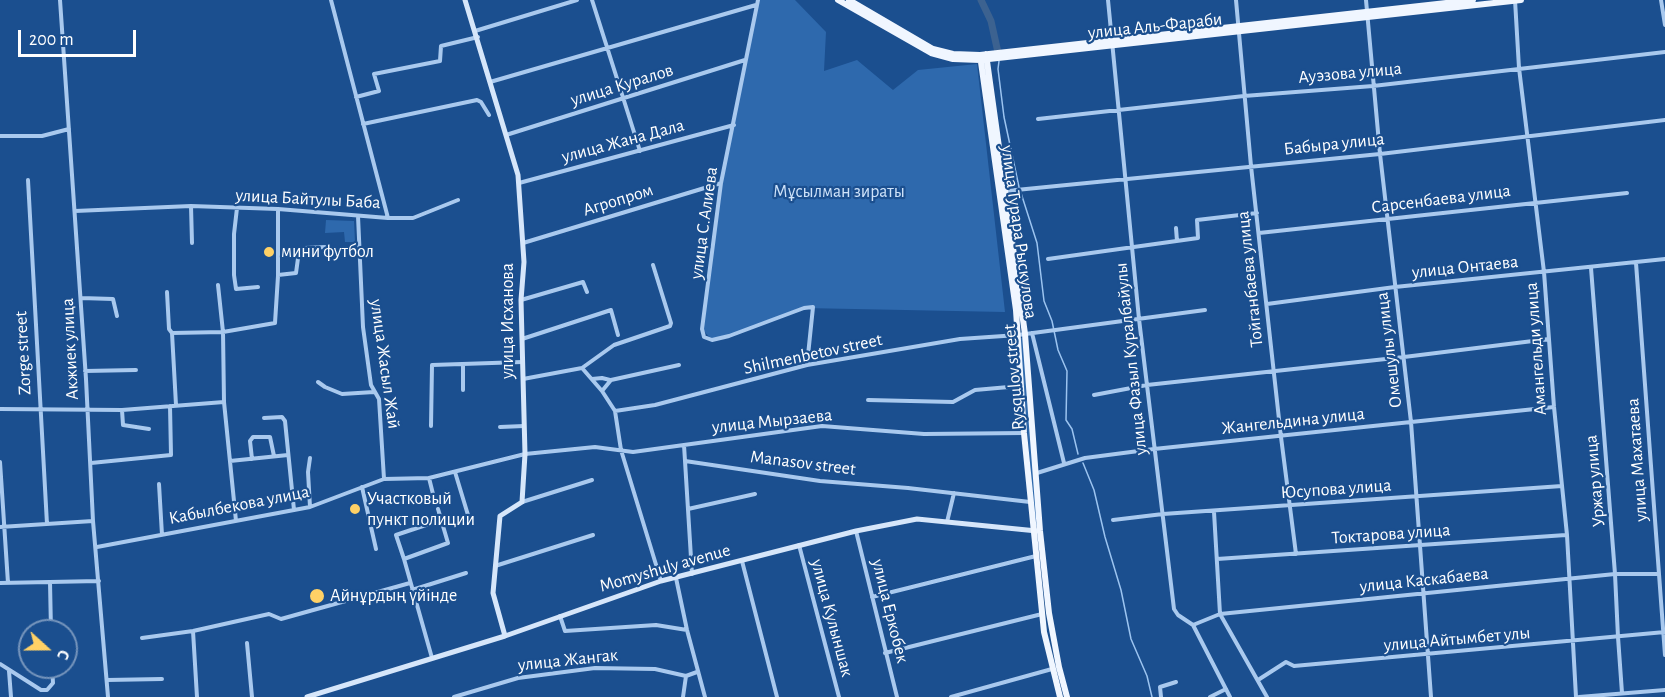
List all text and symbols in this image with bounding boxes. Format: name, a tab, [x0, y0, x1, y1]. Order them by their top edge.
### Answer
street label: улица Аль-Фараби	[1087, 8, 1223, 44]
scale bar	[21, 18, 140, 56]
text: 200 m	[29, 31, 74, 49]
street label: Ауэзова улица	[1297, 58, 1403, 88]
street label: улица Куралов	[568, 59, 676, 111]
street label: улица Жана Дала	[559, 114, 687, 168]
street label: Бабыра улица	[1282, 128, 1386, 160]
street label: улица Турара Рыскулова	[996, 144, 1042, 320]
street label: улица С.Алиева	[685, 165, 723, 281]
street label: Агропром	[580, 179, 656, 221]
street label: Сарсенбаева улица	[1370, 180, 1512, 218]
park label: Мұсылман зираты	[773, 181, 905, 203]
street label: улица Байтулы Баба	[235, 184, 381, 214]
street label: Тойганбаева улица	[1232, 210, 1268, 348]
place label: мини футбол	[281, 241, 374, 263]
marker: мини футбол	[262, 245, 276, 259]
street label: улица Онтаева	[1411, 251, 1519, 283]
street label: улица Фазыл Куралбайулы	[1110, 262, 1152, 456]
street label: улица Исханова	[497, 263, 519, 379]
street label: Амангельди улица	[1521, 282, 1551, 416]
street label: Омешулы улица	[1371, 291, 1407, 409]
street label: Акжиек улица	[57, 297, 83, 401]
street label: улица Жасыл Жай	[365, 298, 405, 430]
street label: Zorge street	[10, 310, 36, 396]
street label: Rysqulov street	[999, 323, 1029, 431]
street label: Shilmenbetov street	[742, 329, 884, 379]
street label: улица Махатаева	[1622, 398, 1652, 522]
street label: Жангельдина улица	[1220, 403, 1366, 439]
street label: улица Мырзаева	[711, 404, 833, 438]
street label: Уржар улица	[1580, 434, 1610, 528]
street label: Manasov street	[749, 446, 857, 480]
street label: Юсупова улица	[1280, 474, 1392, 504]
street label: Кабылбекова улица	[167, 481, 311, 529]
place label: Участковый пункт полиции	[367, 488, 475, 530]
marker: Участковый пункт полиции	[348, 502, 362, 516]
street label: Токтарова улица	[1331, 519, 1451, 549]
street label: Momyshuly avenue	[597, 539, 733, 597]
street label: улица Кулыншак	[806, 557, 858, 679]
street label: улица Еркобек	[867, 557, 913, 665]
street label: улица Каскабаева	[1359, 562, 1489, 598]
place label: Айнұрдың үйінде	[330, 585, 457, 607]
marker: Айнұрдың үйінде	[308, 587, 326, 605]
north arrow	[18, 619, 78, 679]
street label: улица Айтымбет улы	[1383, 622, 1531, 656]
street label: улица Жангак	[517, 644, 619, 676]
text: С	[54, 648, 72, 662]

